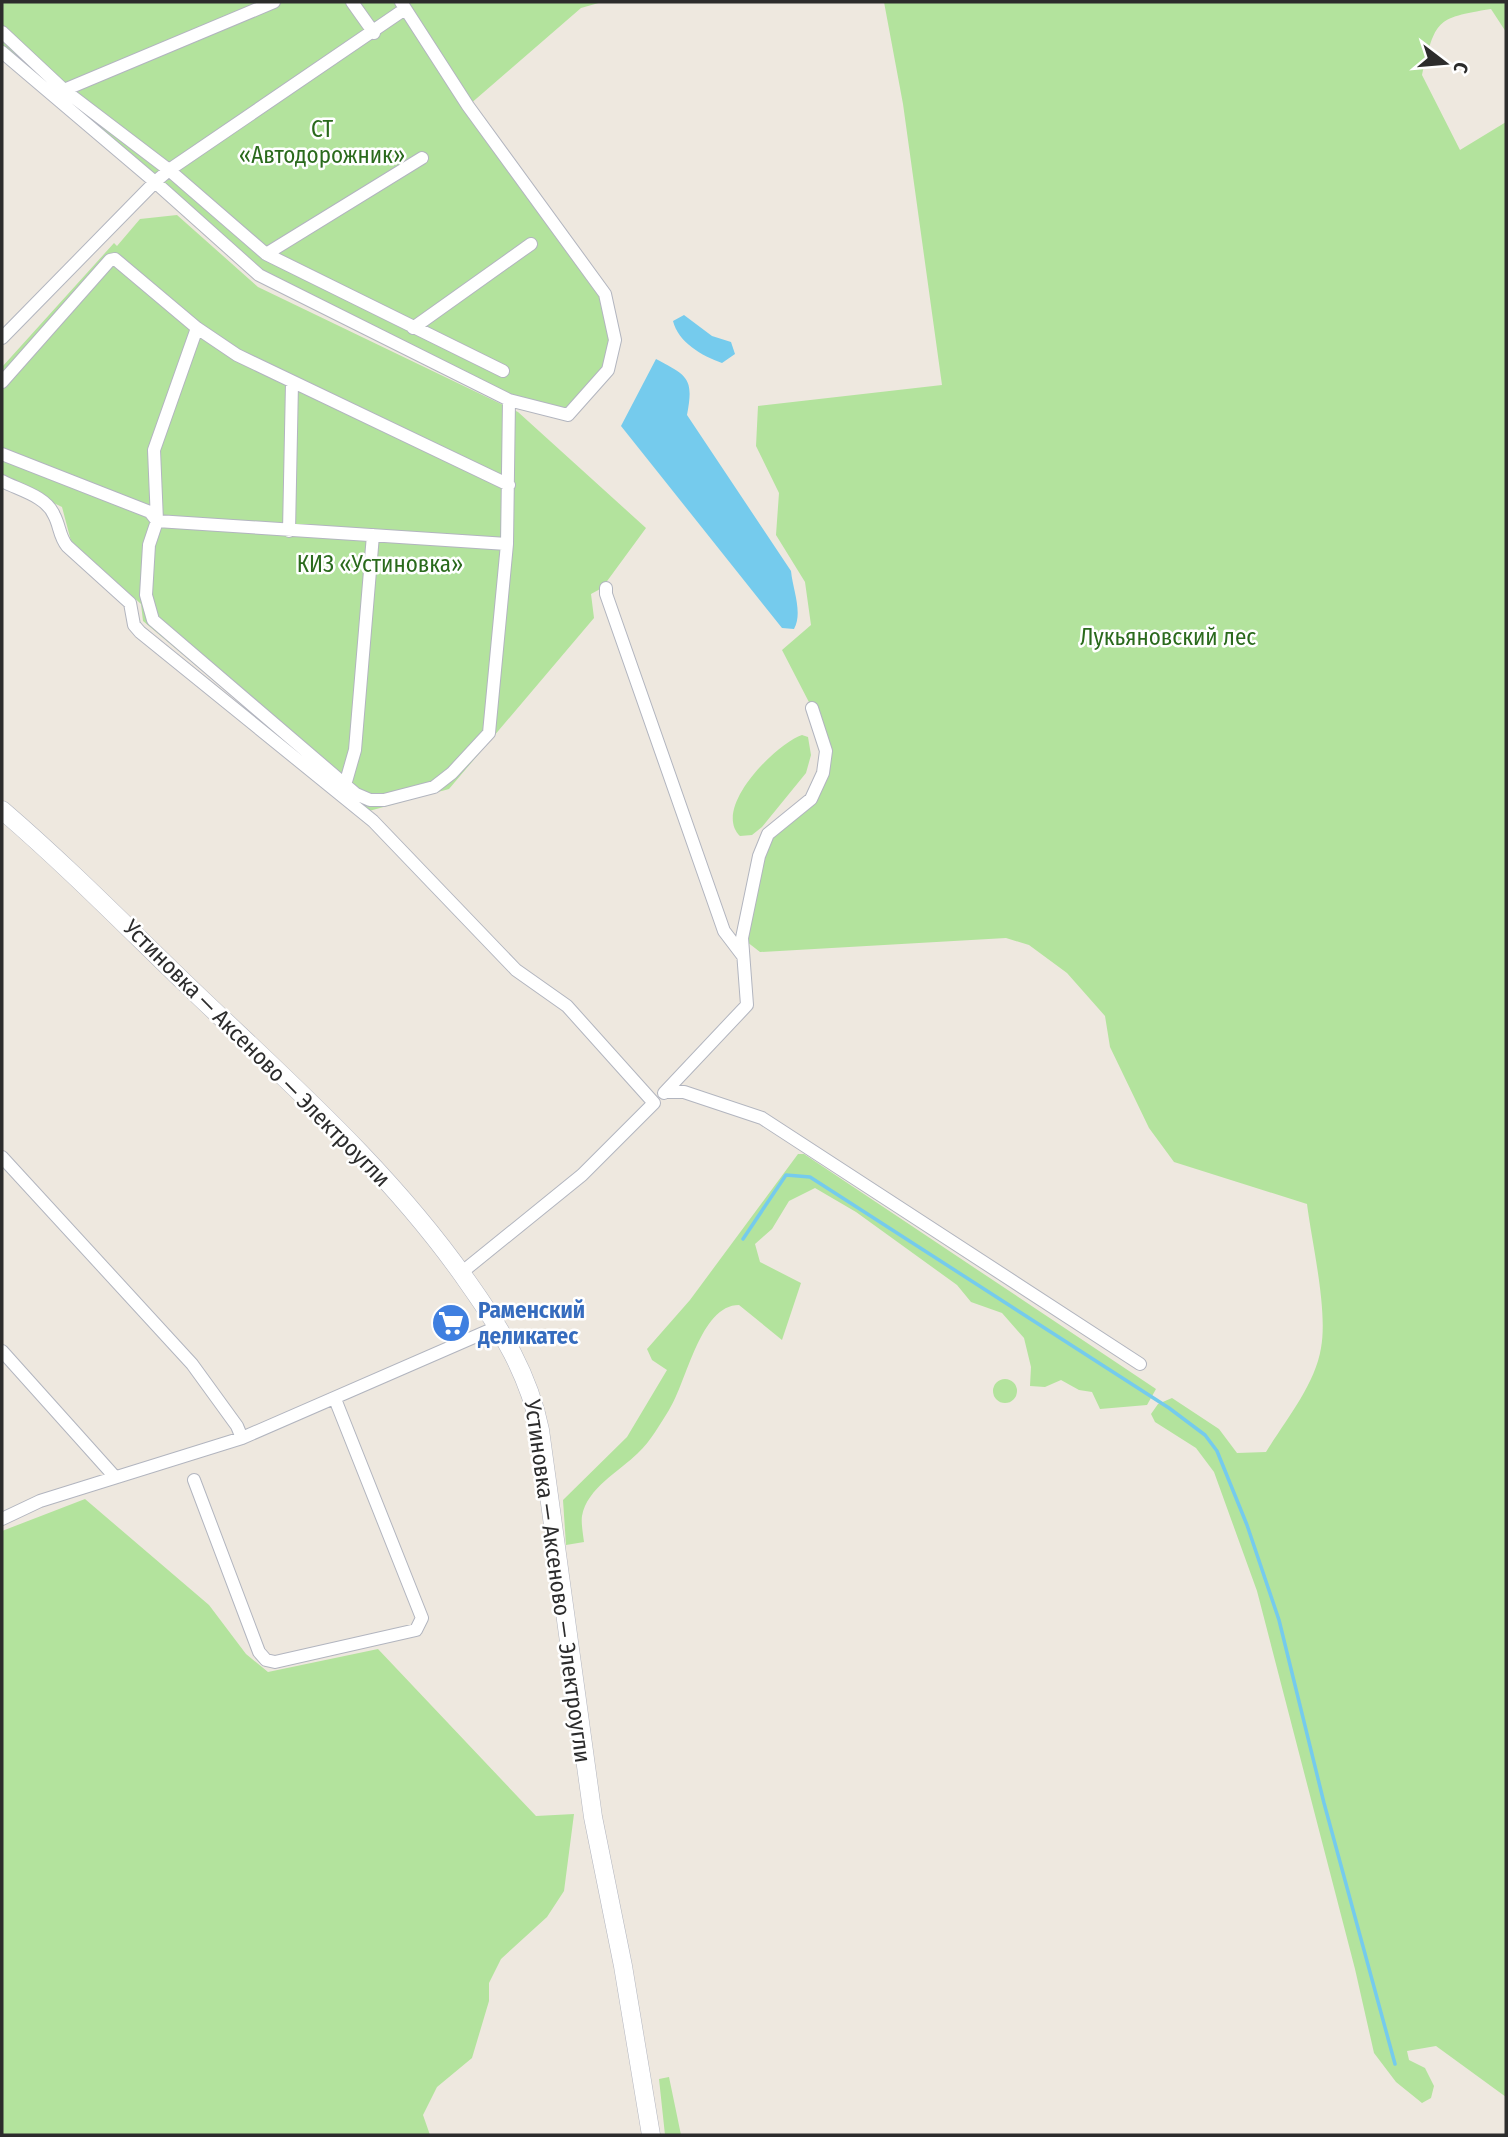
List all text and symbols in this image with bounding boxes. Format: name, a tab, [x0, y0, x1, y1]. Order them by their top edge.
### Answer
north arrow	[1410, 28, 1480, 98]
text: С	[1448, 60, 1473, 76]
park label: СТ «Автодорожник»	[239, 115, 405, 169]
park label: КИЗ «Устиновка»	[297, 550, 463, 578]
park label: Лукьяновский лес	[1080, 623, 1256, 651]
street label: Устиновка — Аксеново — Электроугли	[117, 913, 396, 1192]
place label: Раменский деликатес	[477, 1296, 585, 1350]
supermarket icon: Раменский деликатес	[430, 1302, 472, 1344]
street label: Устиновка — Аксеново — Электроугли	[519, 1397, 597, 1764]

